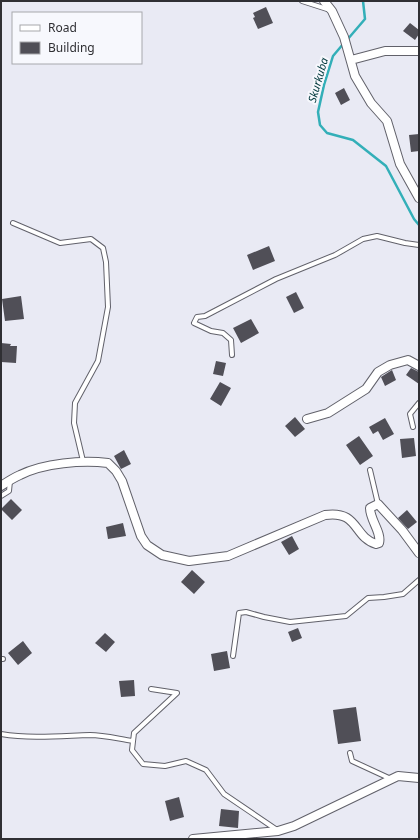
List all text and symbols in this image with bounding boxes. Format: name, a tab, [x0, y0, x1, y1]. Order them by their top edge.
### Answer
legend	[12, 12, 142, 64]
text: Road	[48, 19, 77, 36]
text: Building	[48, 39, 95, 56]
water label: Skurkuba	[304, 55, 331, 104]

